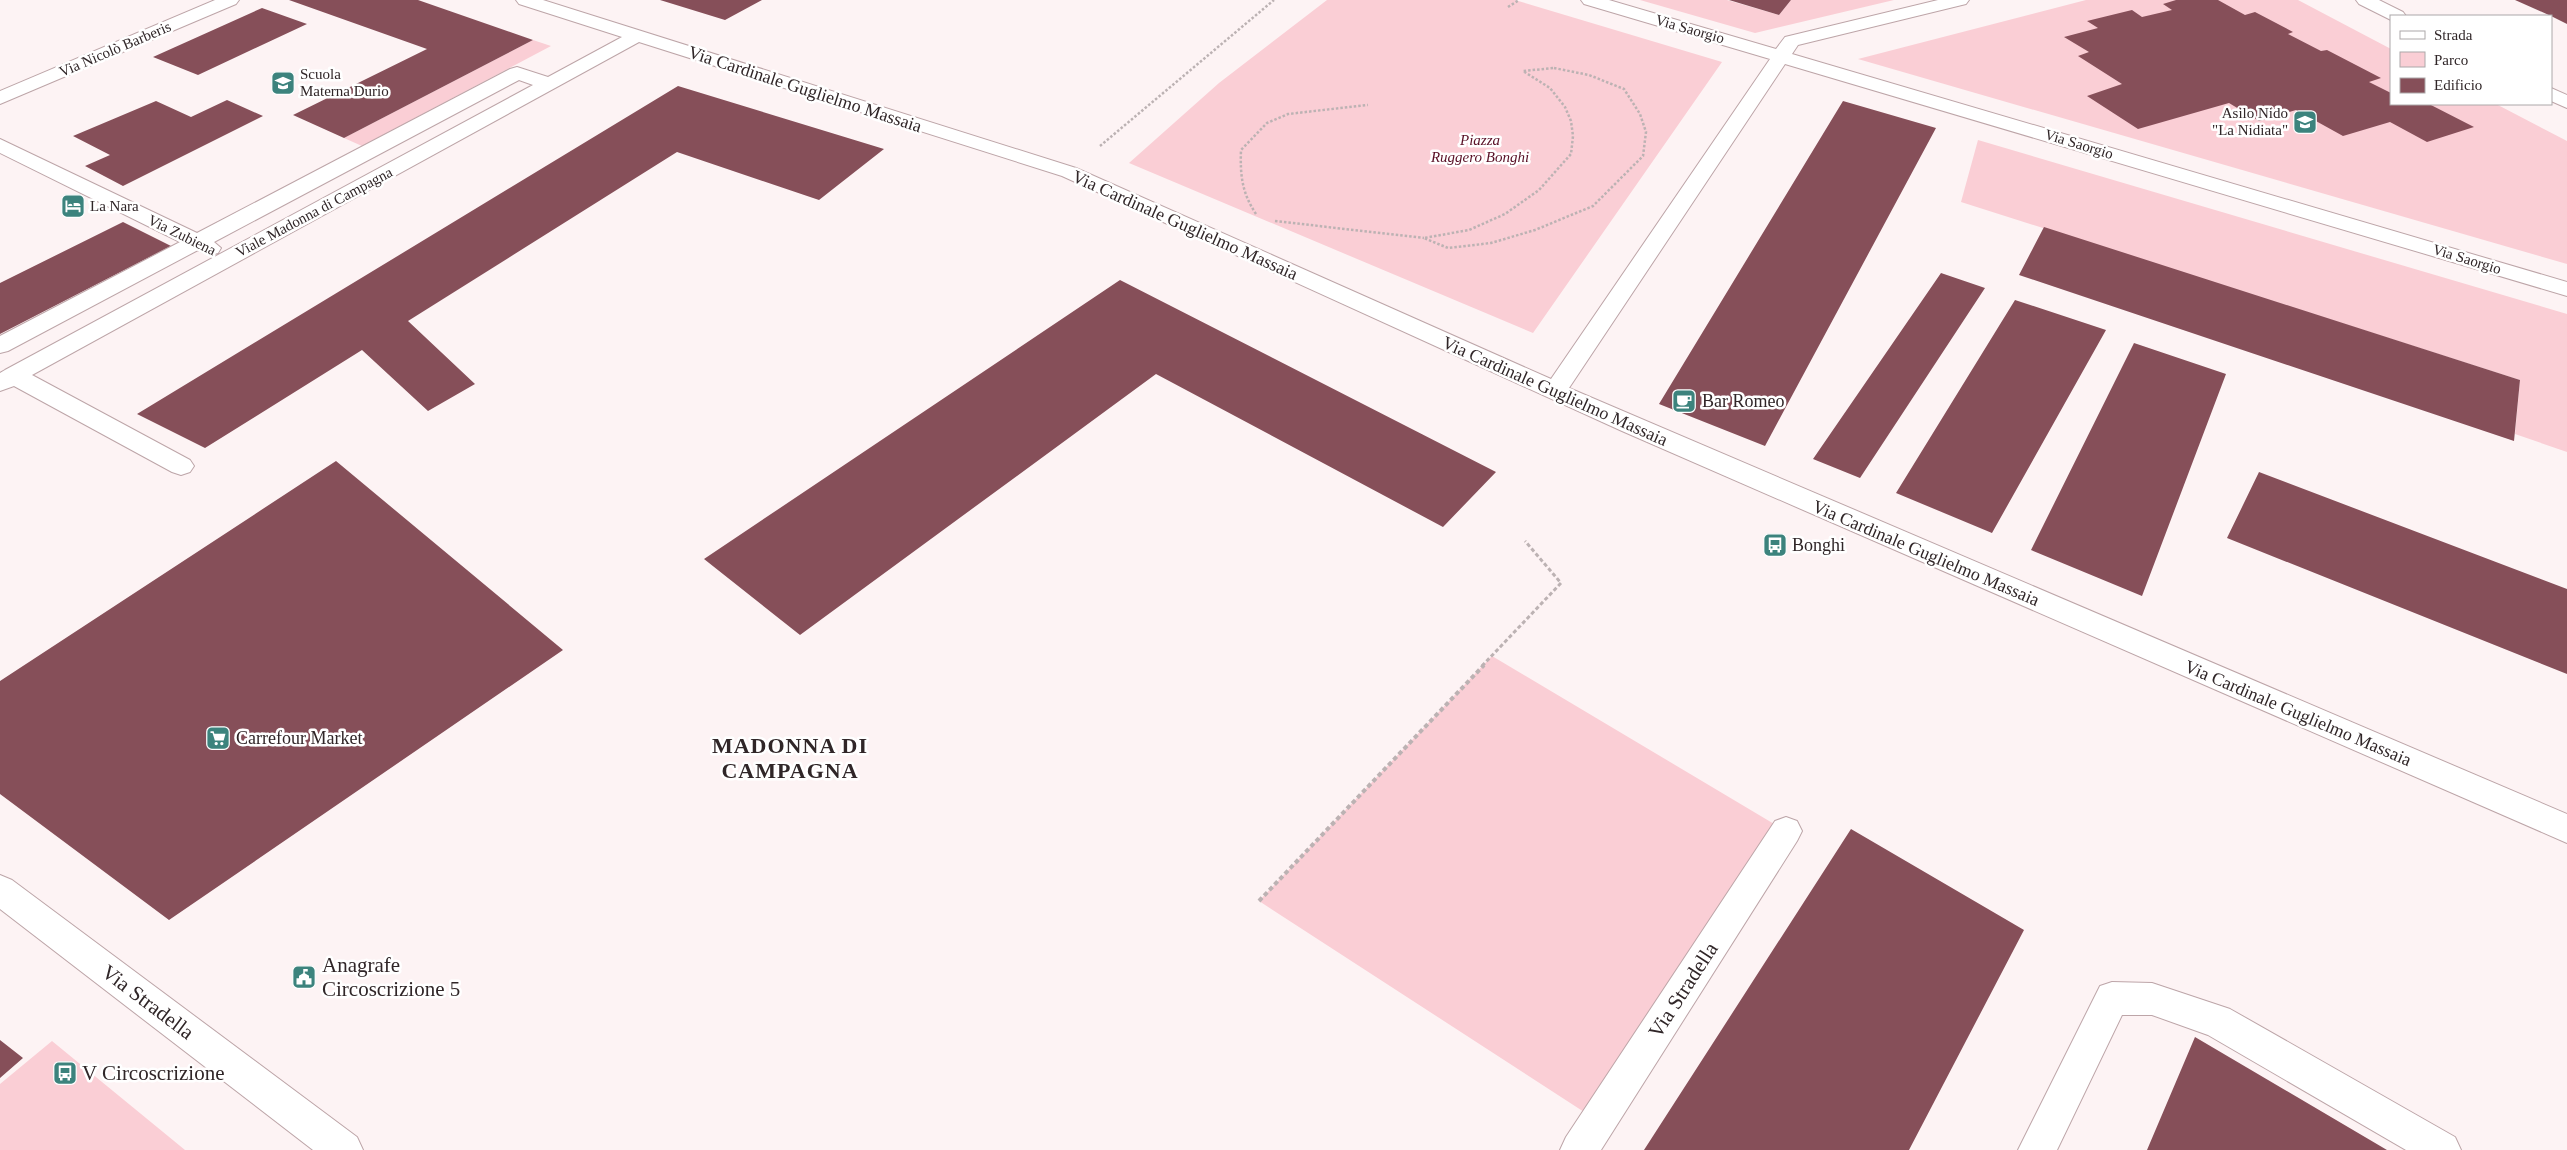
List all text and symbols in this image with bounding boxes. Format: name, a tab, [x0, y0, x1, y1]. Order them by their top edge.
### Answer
street label: Via Saorgio	[1654, 12, 1726, 46]
legend	[2390, 15, 2552, 105]
street label: Via Nicolò Barberis	[57, 18, 173, 80]
text: Strada	[2434, 27, 2473, 43]
street label: Via Cardinale Guglielmo Massaia	[686, 42, 924, 136]
text: Parco	[2434, 52, 2468, 68]
place label: Scuola Materna Durio	[300, 66, 389, 99]
school or university icon: Scuola Materna Durio	[270, 70, 296, 96]
text: Edificio	[2434, 77, 2482, 93]
place label: Asilo Nido "La Nidiata"	[2212, 105, 2288, 138]
school or university icon: Asilo Nido "La Nidiata"	[2292, 109, 2318, 135]
street label: Via Saorgio	[2043, 126, 2115, 162]
park label: Piazza Ruggero Bonghi	[1430, 132, 1529, 165]
street label: Viale Madonna di Campagna	[233, 164, 395, 260]
street label: Via Cardinale Guglielmo Massaia	[1069, 166, 1301, 284]
hotel icon: La Nara	[60, 193, 86, 219]
place label: La Nara	[90, 198, 139, 214]
street label: Via Zubiena	[145, 212, 219, 258]
street label: Via Saorgio	[2431, 241, 2503, 277]
street label: Via Cardinale Guglielmo Massaia	[1439, 332, 1671, 450]
cafe icon: Bar Romeo	[1671, 388, 1697, 414]
place label: Bar Romeo	[1702, 391, 1785, 411]
street label: Via Cardinale Guglielmo Massaia	[1810, 496, 2042, 610]
bus stop icon: Bonghi	[1762, 532, 1788, 558]
place label: Bonghi	[1792, 535, 1845, 555]
street label: Via Cardinale Guglielmo Massaia	[2182, 656, 2414, 770]
supermarket icon: Carrefour Market	[205, 725, 231, 751]
place label: Carrefour Market	[236, 728, 362, 748]
district label: MADONNA DI CAMPAGNA	[712, 733, 868, 783]
street label: Via Stradella	[1643, 937, 1723, 1042]
place label: Anagrafe Circoscrizione 5	[322, 953, 460, 1001]
street label: Via Stradella	[97, 960, 199, 1045]
public building icon: Anagrafe Circoscrizione 5	[291, 964, 317, 990]
bus stop icon: V Circoscrizione	[52, 1060, 78, 1086]
place label: V Circoscrizione	[82, 1061, 225, 1085]

